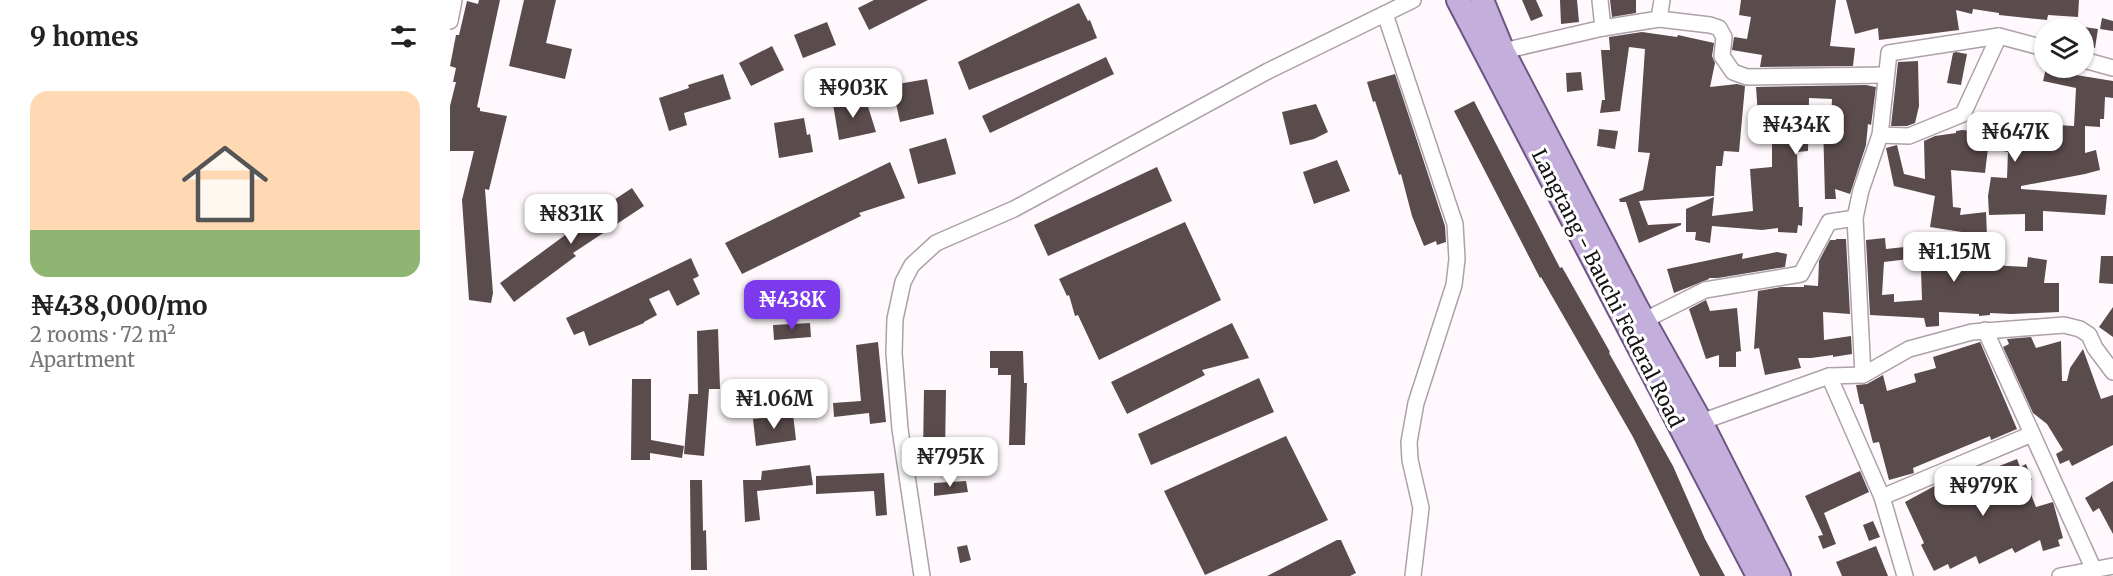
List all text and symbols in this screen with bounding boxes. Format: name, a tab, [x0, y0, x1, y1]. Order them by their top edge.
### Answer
map controls	[2034, 18, 2094, 78]
button: layers	[2034, 18, 2094, 78]
text: 9 homes	[30, 20, 139, 53]
icon: filters	[387, 20, 420, 53]
pin: ₦903K	[811, 68, 895, 119]
text: ₦903K	[818, 75, 888, 100]
pin: ₦434K	[1754, 105, 1838, 156]
text: ₦434K	[1762, 112, 1830, 137]
pin: ₦647K	[1973, 112, 2057, 163]
text: ₦647K	[1981, 119, 2049, 144]
icon: home	[171, 130, 279, 238]
street label: Langtang - Bauchi Federal Road	[1527, 145, 1689, 431]
pin: ₦831K	[529, 194, 613, 245]
text: ₦831K	[539, 201, 603, 226]
pin: ₦1.15M	[1905, 232, 2003, 283]
text: ₦1.15M	[1917, 239, 1991, 264]
pin: ₦438K	[750, 280, 834, 331]
text: ₦438K	[758, 287, 826, 312]
text: ₦438,000/mo	[30, 289, 208, 322]
text: 2 rooms · 72 m²	[30, 322, 176, 347]
text: Apartment	[30, 347, 135, 372]
pin: ₦1.06M	[725, 379, 823, 430]
text: ₦1.06M	[735, 386, 813, 411]
pin: ₦795K	[908, 437, 992, 488]
text: ₦795K	[916, 444, 984, 469]
pin: ₦979K	[1941, 466, 2025, 517]
text: ₦979K	[1948, 473, 2018, 498]

